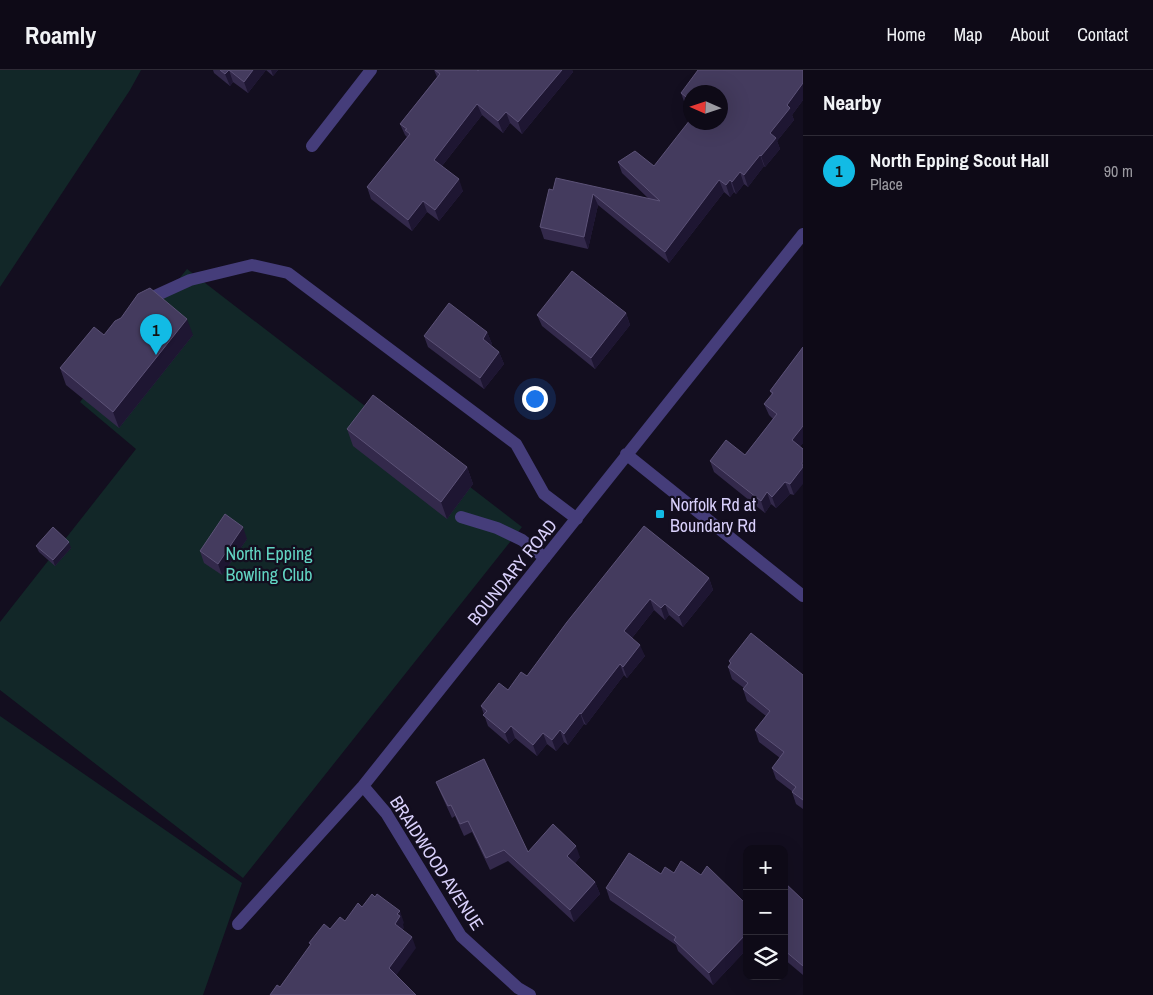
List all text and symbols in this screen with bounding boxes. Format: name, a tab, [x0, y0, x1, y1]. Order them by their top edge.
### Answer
text: Roamly	[25, 19, 96, 51]
text: Home	[886, 22, 926, 47]
text: Map	[954, 22, 983, 47]
text: About	[1011, 22, 1049, 47]
text: Contact	[1077, 22, 1128, 47]
north arrow	[683, 85, 728, 130]
text: Nearby	[823, 88, 881, 117]
text: North Epping Scout Hall	[870, 147, 1049, 173]
text: 1	[835, 160, 843, 182]
text: 90 m	[1104, 160, 1133, 182]
text: Place	[870, 173, 903, 195]
pin: 1	[140, 314, 172, 355]
your location	[522, 386, 548, 412]
place label: Norfolk Rd at Boundary Rd	[670, 492, 756, 538]
marker: Norfolk Rd at Boundary Rd	[654, 508, 666, 520]
street label: BOUNDARY ROAD	[461, 514, 563, 630]
park label: North Epping Bowling Club	[226, 541, 313, 587]
street label: BRAIDWOOD AVENUE	[384, 791, 490, 935]
map controls	[743, 845, 788, 980]
button: +	[743, 845, 788, 890]
button: −	[743, 890, 788, 935]
button: layers	[743, 935, 788, 980]

